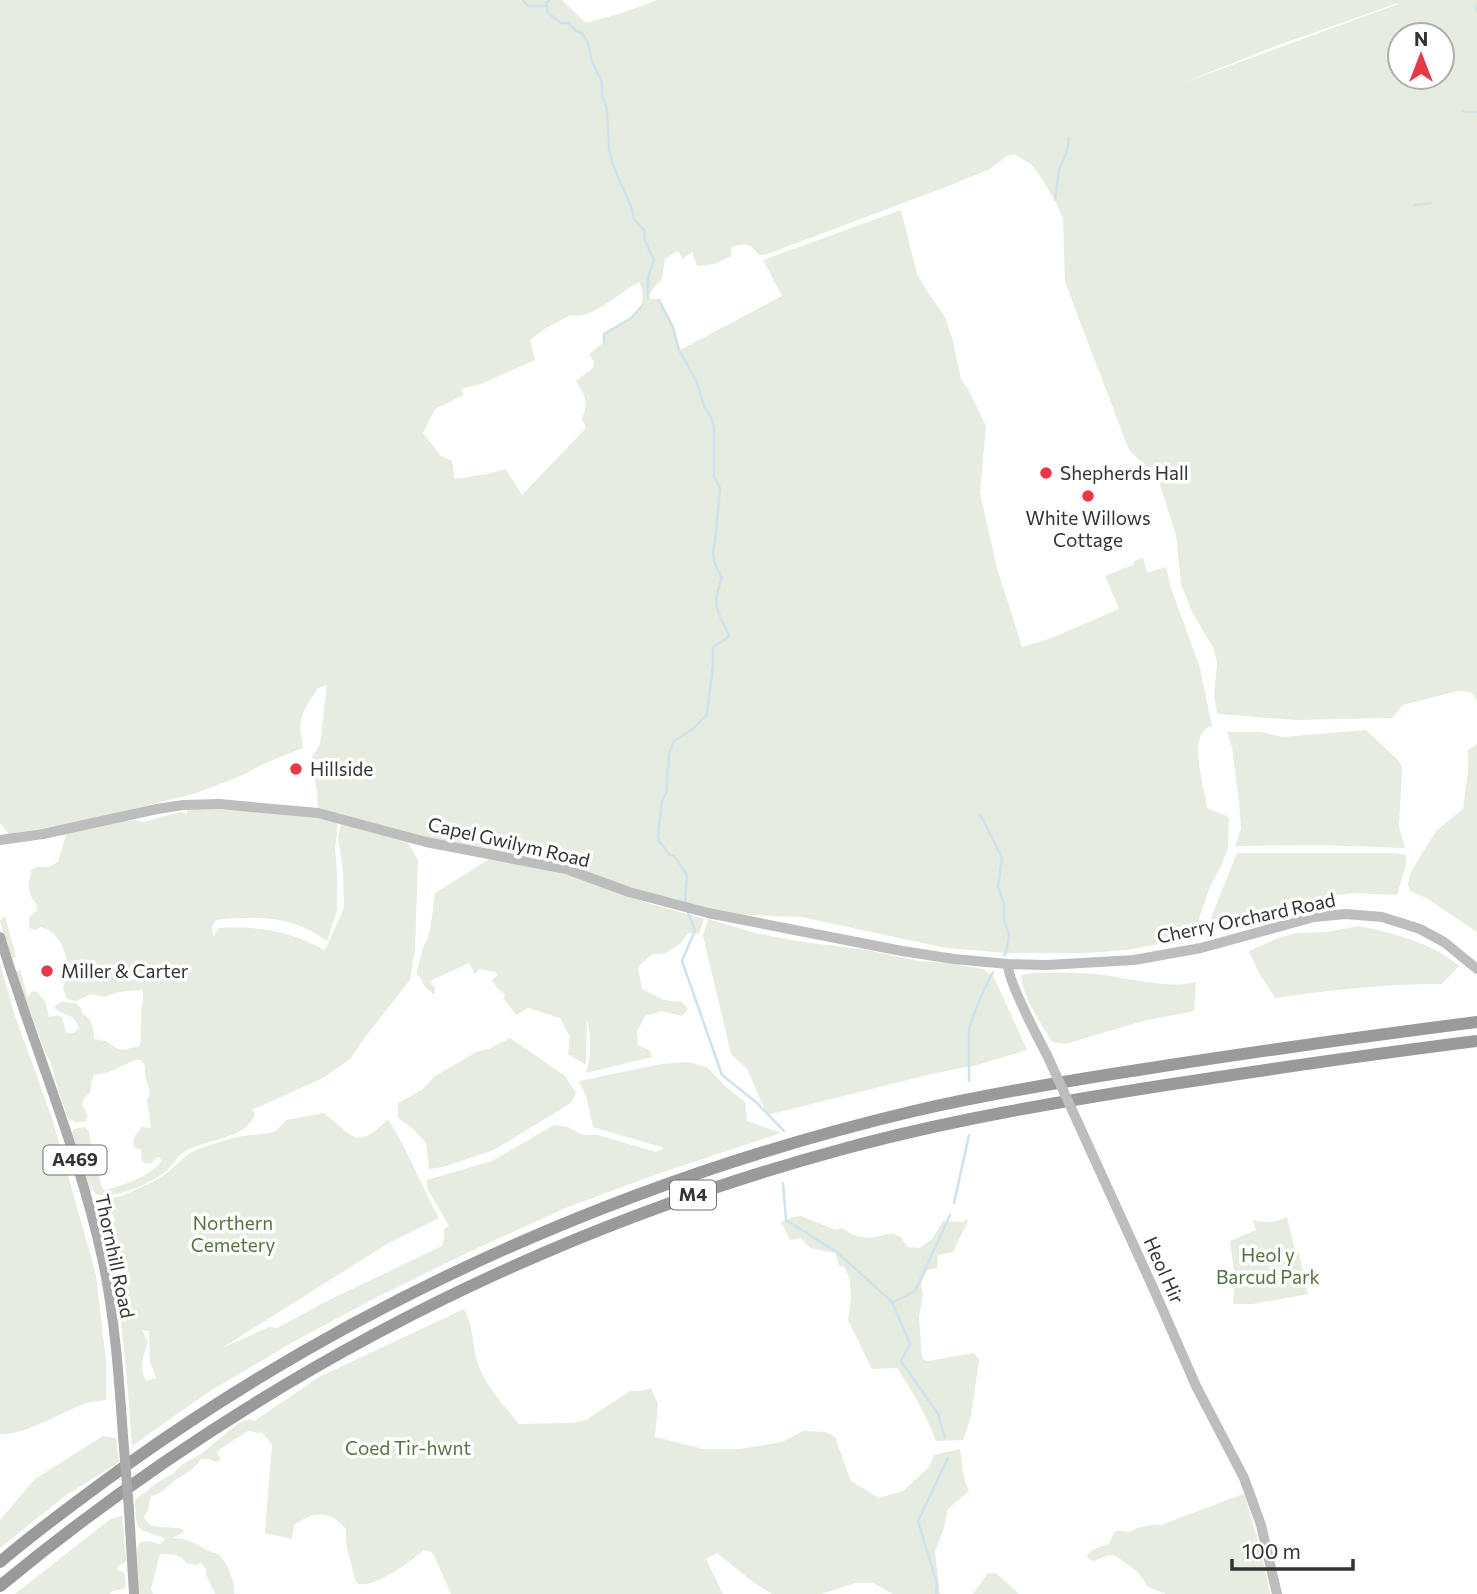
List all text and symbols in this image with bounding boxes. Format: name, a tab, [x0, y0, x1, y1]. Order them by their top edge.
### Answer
north arrow	[1386, 21, 1456, 91]
text: N	[1414, 27, 1428, 50]
place label: Shepherds Hall	[1060, 461, 1189, 484]
marker: Shepherds Hall	[1038, 465, 1054, 481]
marker: White Willows Cottage	[1080, 488, 1096, 504]
place label: White Willows Cottage	[1025, 506, 1151, 551]
place label: Hillside	[310, 757, 373, 780]
marker: Hillside	[288, 761, 304, 777]
street label: Capel Gwilym Road	[426, 812, 592, 871]
street label: Cherry Orchard Road	[1155, 887, 1337, 948]
place label: Miller & Carter	[61, 959, 189, 982]
marker: Miller & Carter	[39, 963, 55, 979]
road number: A469	[43, 1146, 106, 1175]
road number: M4	[670, 1180, 716, 1210]
street label: Thornhill Road	[91, 1192, 140, 1320]
park label: Northern Cemetery	[191, 1211, 275, 1256]
street label: Heol Hir	[1140, 1233, 1190, 1307]
park label: Heol y Barcud Park	[1216, 1243, 1320, 1288]
park label: Coed Tir-hwnt	[345, 1436, 471, 1459]
scale bar	[1232, 1528, 1353, 1572]
text: 100 m	[1242, 1538, 1301, 1563]

